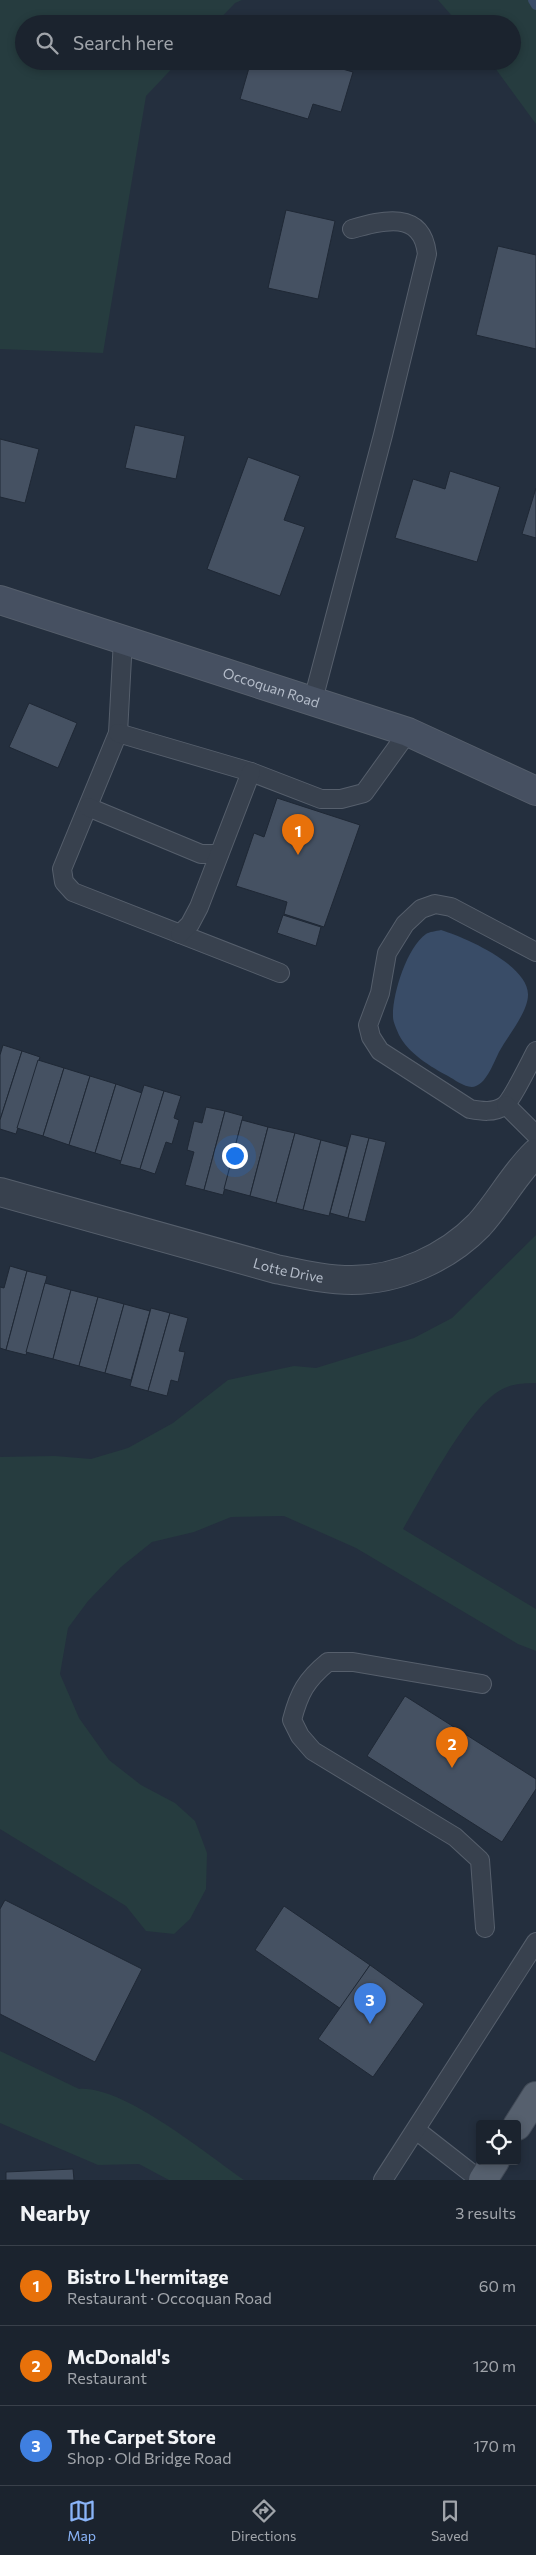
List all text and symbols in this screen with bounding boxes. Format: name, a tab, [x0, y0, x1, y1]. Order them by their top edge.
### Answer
search box	[15, 15, 521, 70]
icon: search	[33, 29, 61, 57]
text: Search here	[73, 31, 173, 54]
street label: Occoquan Road	[221, 664, 322, 711]
pin: 1	[282, 814, 314, 855]
your location	[222, 1143, 248, 1169]
street label: Lotte Drive	[251, 1254, 325, 1286]
pin: 2	[436, 1727, 468, 1768]
pin: 3	[354, 1983, 386, 2024]
map controls	[476, 2120, 521, 2165]
button: locate	[476, 2120, 521, 2165]
text: Nearby	[20, 2200, 90, 2225]
text: 3 results	[455, 2203, 516, 2222]
text: Bistro L'hermitage	[67, 2265, 229, 2288]
text: 1	[32, 2276, 40, 2295]
text: 60 m	[479, 2276, 516, 2295]
text: Restaurant · Occoquan Road	[67, 2288, 272, 2307]
text: McDonald's	[67, 2345, 170, 2368]
text: 2	[31, 2356, 41, 2375]
text: 120 m	[473, 2356, 516, 2375]
text: Restaurant	[67, 2368, 147, 2387]
text: The Carpet Store	[67, 2425, 216, 2448]
text: 3	[31, 2436, 41, 2455]
text: 170 m	[473, 2436, 516, 2455]
text: Shop · Old Bridge Road	[67, 2448, 231, 2467]
tab: Map	[67, 2497, 96, 2544]
tab: Directions	[231, 2497, 296, 2544]
tab: Saved	[431, 2497, 469, 2544]

